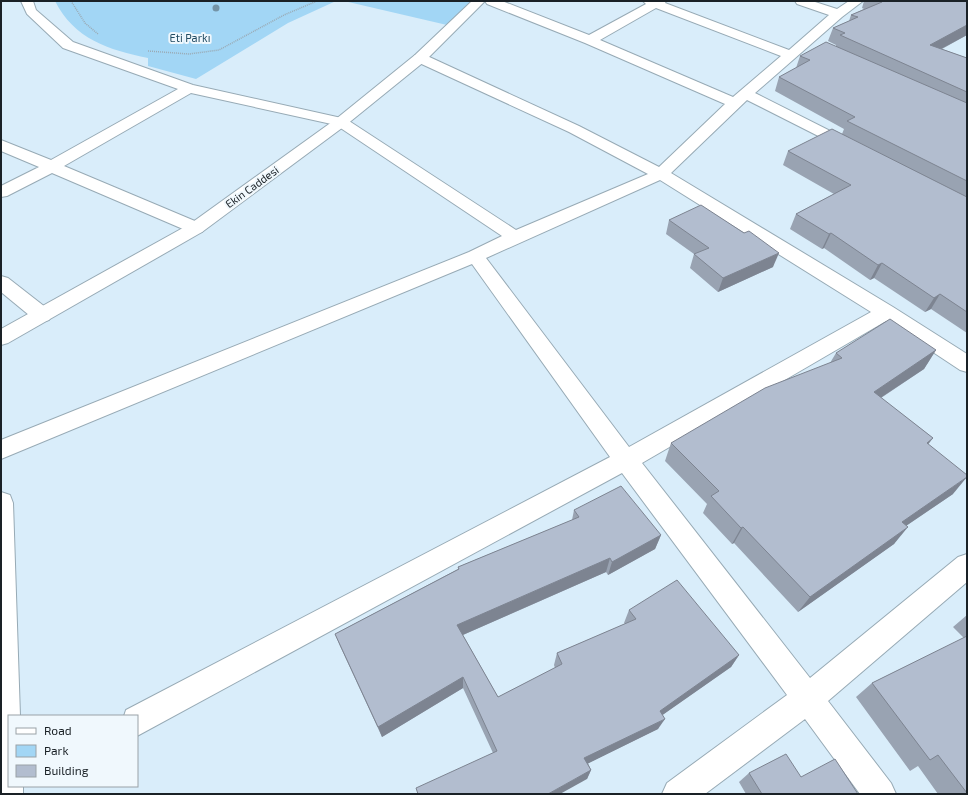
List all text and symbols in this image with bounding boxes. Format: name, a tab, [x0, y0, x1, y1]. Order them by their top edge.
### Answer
park label: Eti Parkı	[170, 31, 210, 44]
street label: Ekin Caddesi	[223, 163, 281, 210]
legend	[8, 715, 138, 787]
text: Road	[44, 723, 72, 737]
text: Park	[44, 743, 69, 757]
text: Building	[44, 763, 89, 777]

